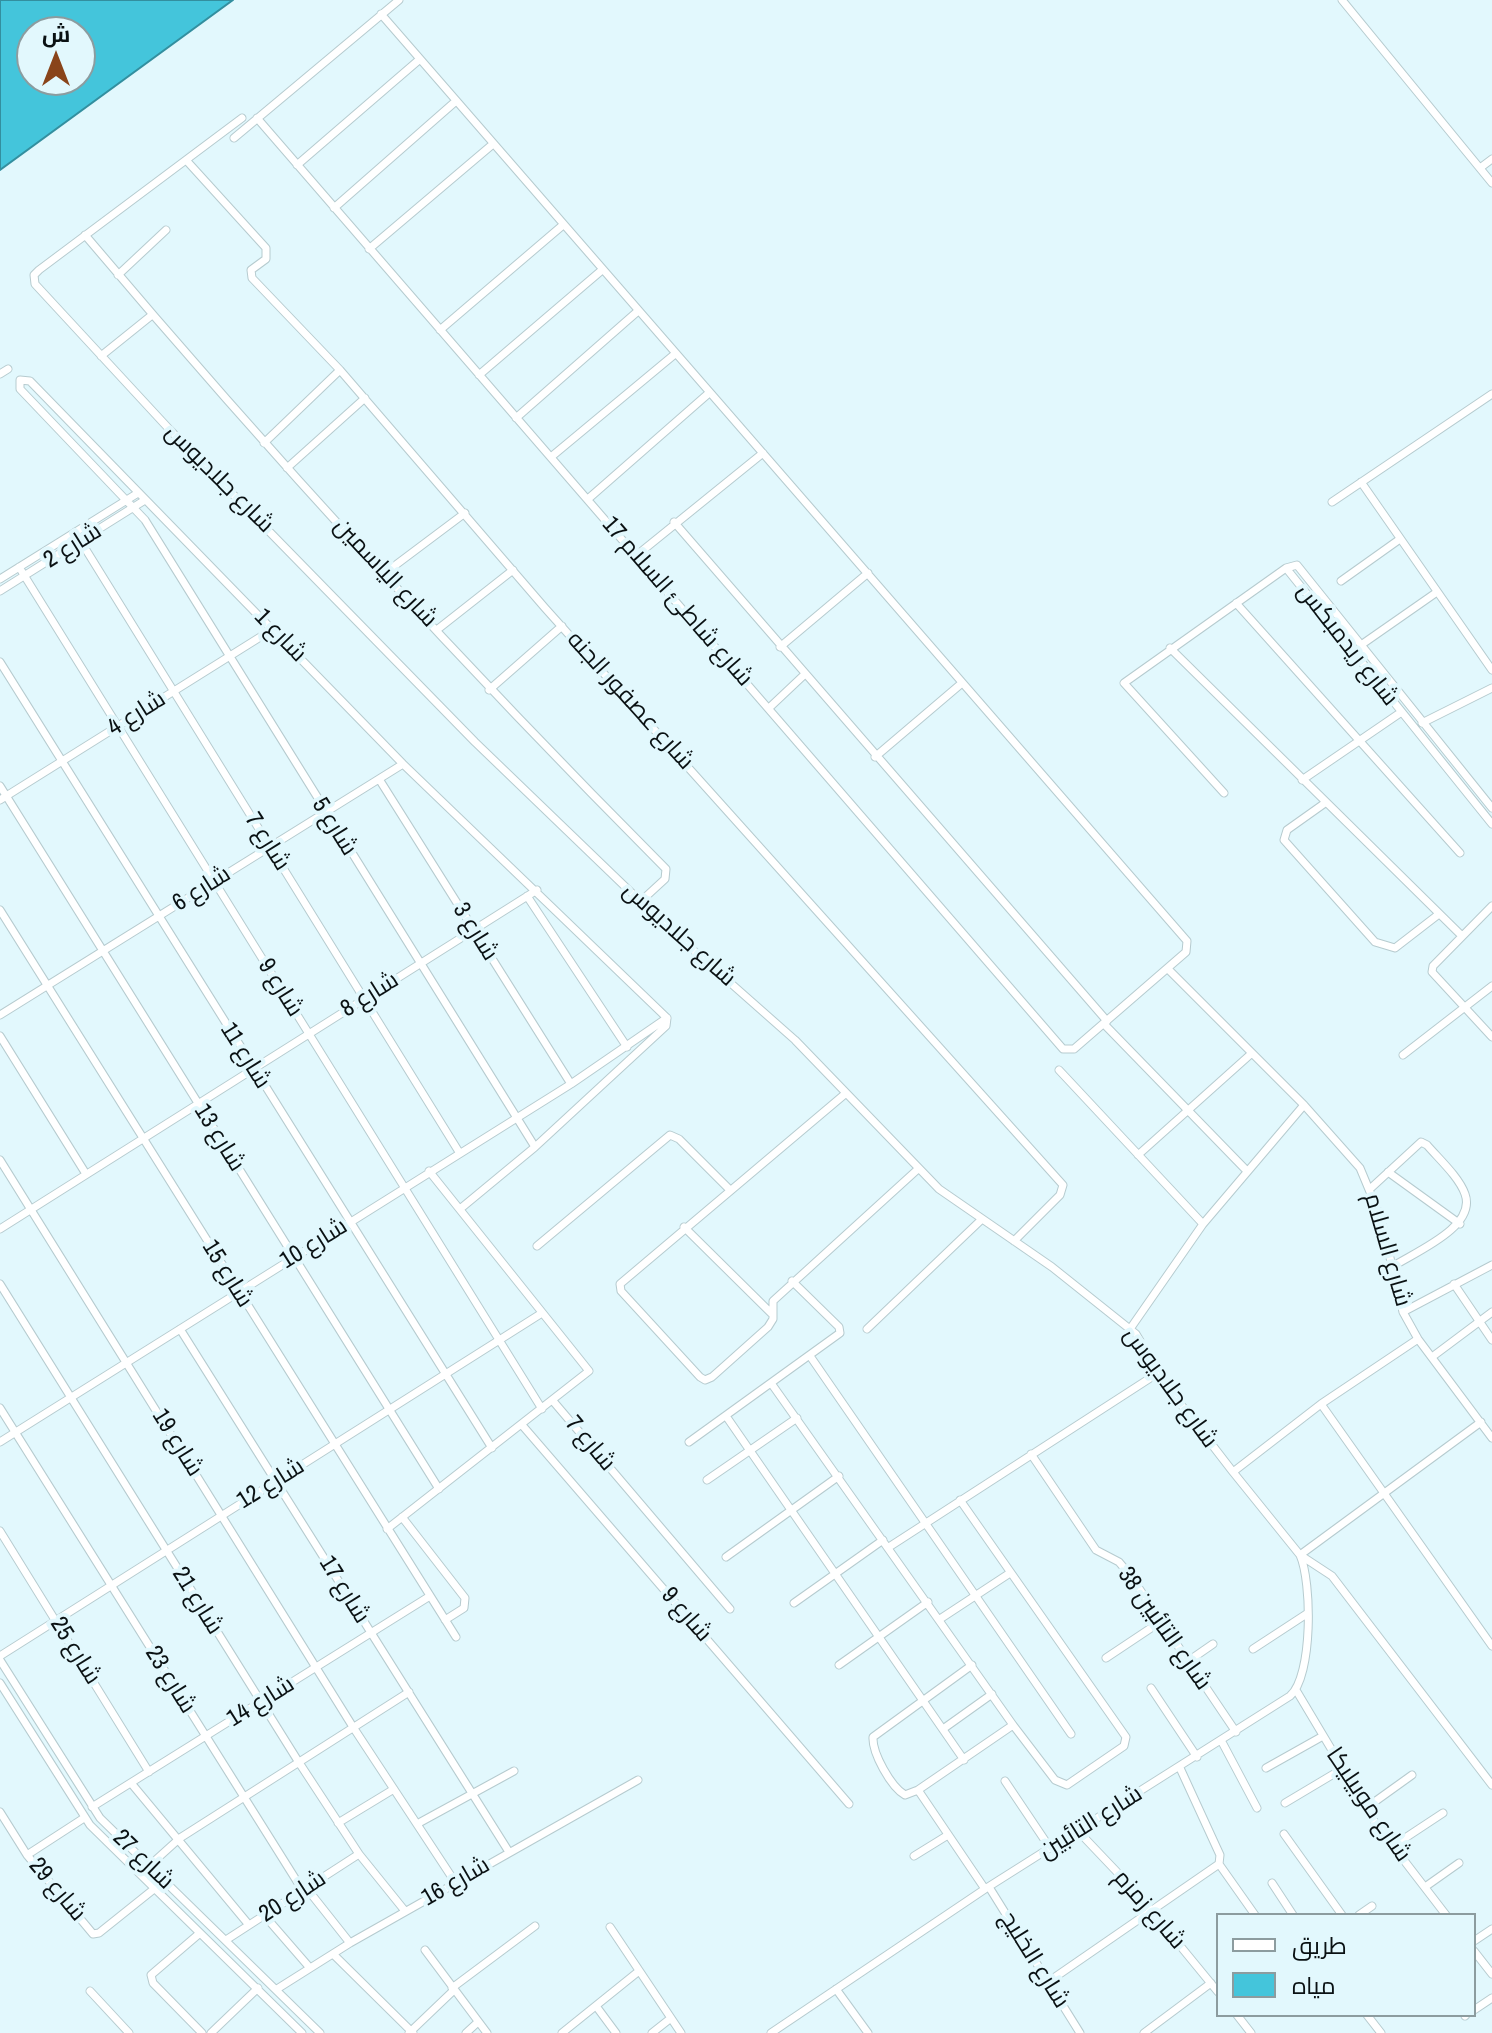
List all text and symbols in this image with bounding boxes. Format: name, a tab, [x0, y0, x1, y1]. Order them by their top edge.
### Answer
north arrow	[16, 16, 96, 96]
text: ش	[42, 19, 70, 49]
street label: شارع جلاديوس	[158, 418, 280, 540]
street label: شارع شاطئ السلام 17	[595, 511, 759, 693]
street label: شارع الياسمين	[327, 512, 443, 634]
street label: شارع 2	[39, 517, 107, 575]
street label: شارع ريدمبكس	[1290, 578, 1404, 712]
street label: شارع 1	[248, 603, 312, 669]
street label: شارع عصفور الجنه	[560, 626, 700, 776]
street label: شارع 4	[103, 685, 171, 743]
street label: شارع 5	[305, 793, 363, 861]
street label: شارع 7	[238, 808, 296, 876]
street label: شارع 6	[168, 860, 236, 918]
street label: شارع جلاديوس	[616, 877, 742, 993]
street label: شارع 3	[446, 898, 504, 966]
street label: شارع 9	[251, 954, 309, 1022]
street label: شارع 8	[336, 966, 404, 1024]
street label: شارع 11	[214, 1018, 276, 1094]
street label: شارع 13	[187, 1099, 251, 1177]
street label: شارع السلام	[1357, 1190, 1417, 1310]
street label: شارع 10	[275, 1212, 353, 1276]
street label: شارع 15	[195, 1235, 259, 1313]
street label: شارع جلاديوس	[1117, 1322, 1223, 1454]
street label: شارع 19	[145, 1404, 209, 1482]
street label: شارع 7	[559, 1411, 621, 1477]
street label: شارع 12	[232, 1452, 310, 1516]
street label: شارع 17	[312, 1551, 376, 1629]
street label: شارع 21	[165, 1562, 229, 1640]
street label: شارع التائبين 38	[1111, 1562, 1217, 1696]
street label: شارع 9	[654, 1582, 718, 1648]
street label: شارع 25	[43, 1612, 107, 1690]
street label: شارع 23	[138, 1641, 202, 1719]
street label: شارع 14	[222, 1670, 300, 1734]
street label: شارع موبيليكا	[1319, 1742, 1417, 1868]
street label: شارع التائبين	[1034, 1780, 1148, 1866]
street label: شارع 27	[106, 1824, 180, 1896]
street label: شارع 16	[417, 1851, 495, 1913]
street label: شارع 29	[22, 1852, 92, 1928]
street label: شارع زمزم	[1107, 1864, 1191, 1956]
street label: شارع 20	[254, 1865, 332, 1929]
street label: شارع الخليج	[993, 1906, 1075, 2014]
legend	[1216, 1913, 1476, 2017]
text: طريق	[1292, 1929, 1347, 1961]
text: مياه	[1292, 1969, 1336, 2001]

